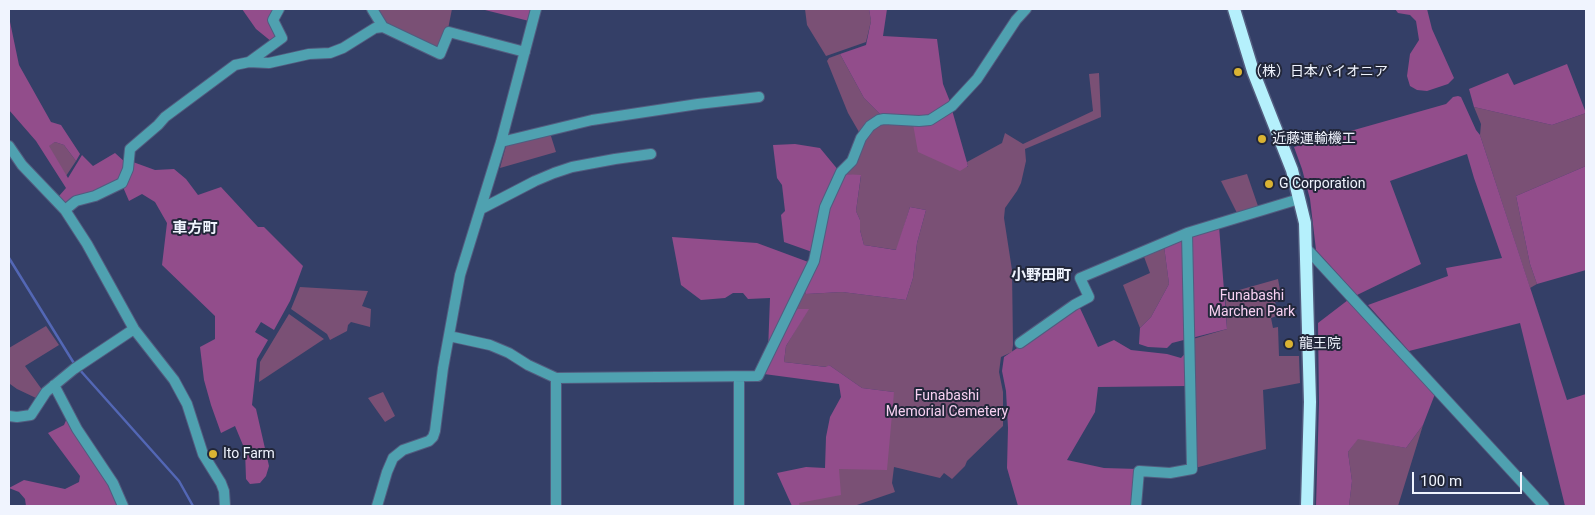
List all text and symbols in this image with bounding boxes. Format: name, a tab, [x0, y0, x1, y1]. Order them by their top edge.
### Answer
place label: （株）日本パイオニア	[1248, 64, 1388, 80]
marker: （株）日本パイオニア	[1232, 66, 1244, 78]
place label: 近藤運輸機工	[1272, 131, 1356, 147]
marker: 近藤運輸機工	[1256, 133, 1268, 145]
place label: G Corporation	[1279, 176, 1365, 192]
marker: G Corporation	[1263, 178, 1275, 190]
district label: 車方町	[173, 220, 217, 238]
district label: 小野田町	[1011, 267, 1071, 285]
park label: Funabashi Marchen Park	[1209, 288, 1295, 321]
place label: 龍王院	[1299, 336, 1341, 352]
marker: 龍王院	[1283, 338, 1295, 350]
park label: Funabashi Memorial Cemetery	[886, 388, 1008, 421]
place label: Ito Farm	[223, 446, 275, 462]
marker: Ito Farm	[207, 448, 219, 460]
scale bar	[1415, 462, 1525, 494]
text: 100 m	[1420, 472, 1462, 490]

